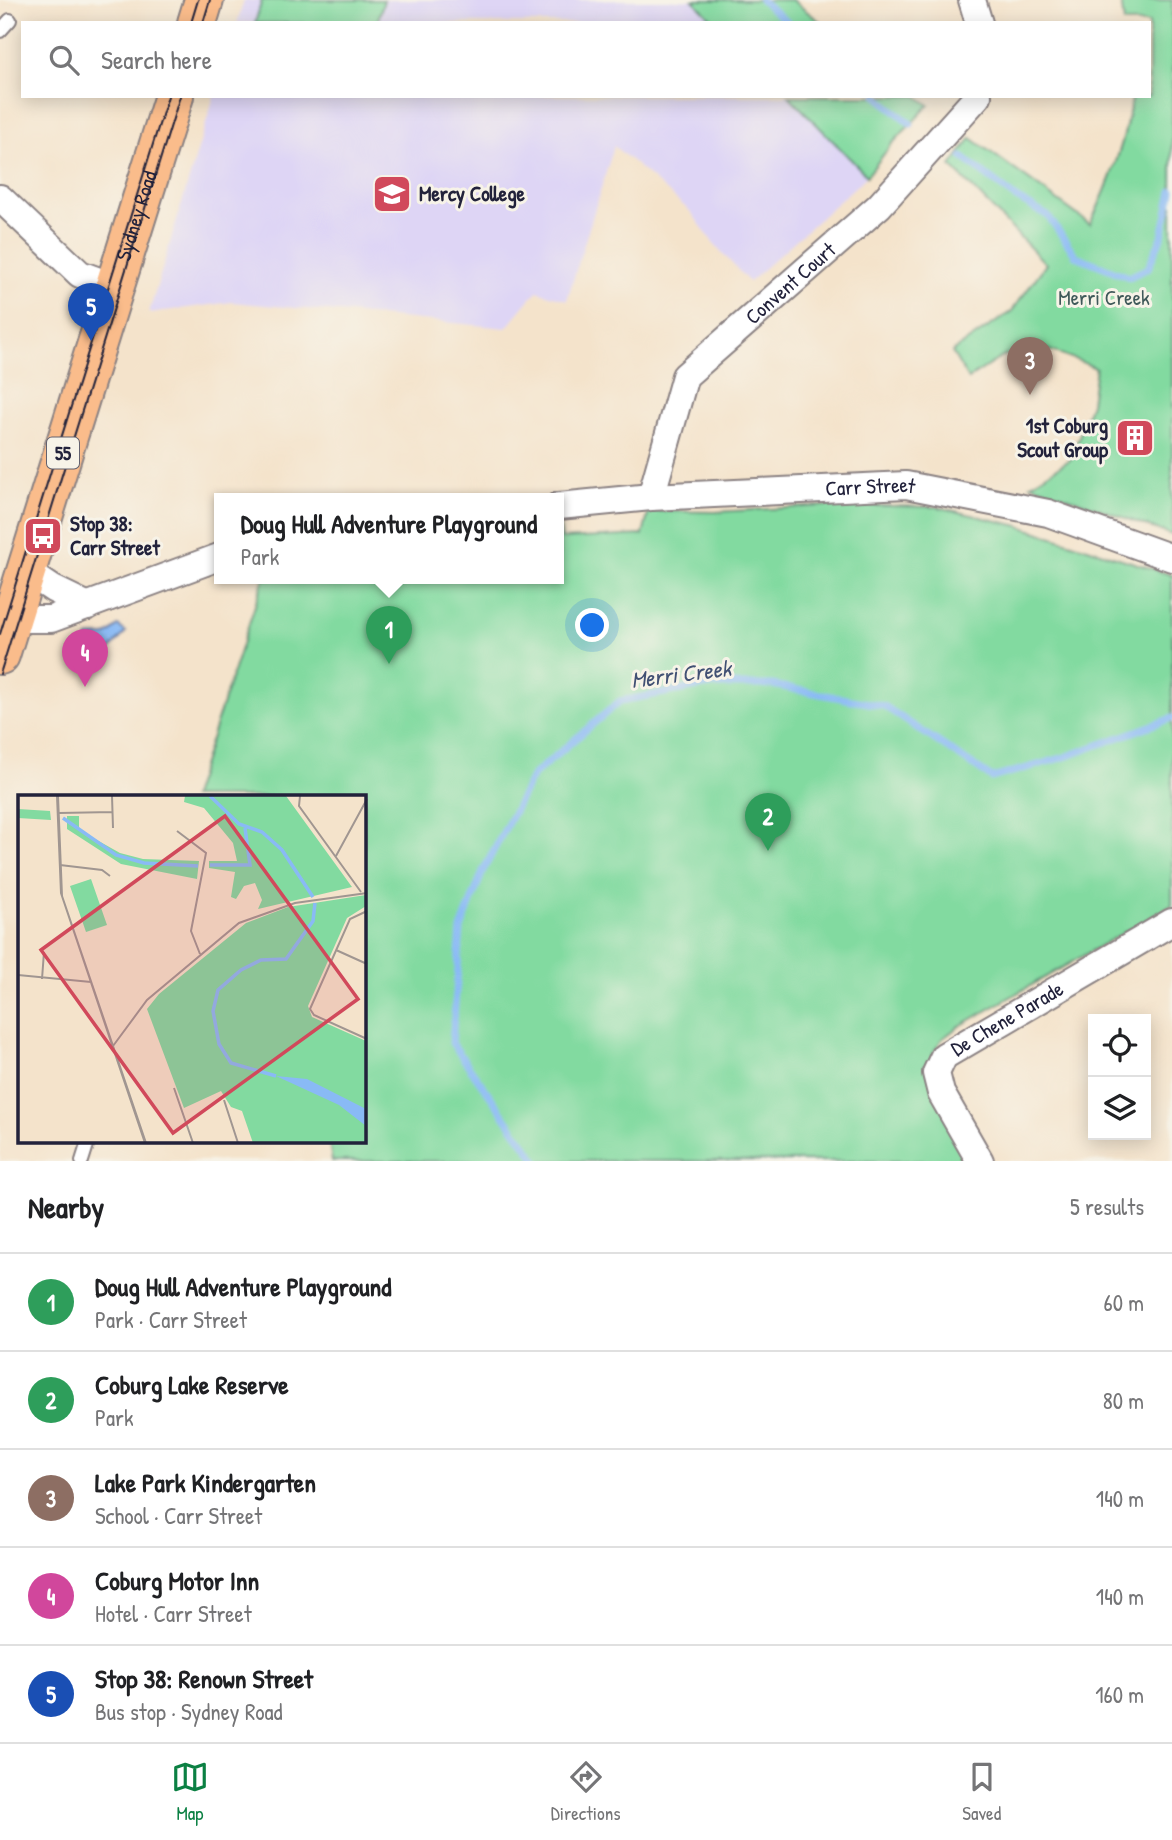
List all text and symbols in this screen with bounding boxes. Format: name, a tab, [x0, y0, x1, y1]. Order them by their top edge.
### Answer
search box	[21, 21, 1151, 98]
icon: search	[45, 41, 83, 79]
text: Search here	[101, 42, 212, 77]
street label: Sydney Road	[109, 167, 164, 264]
school or university icon: Mercy College	[371, 173, 413, 215]
place label: Mercy College	[419, 179, 526, 209]
street label: Convent Court	[739, 235, 842, 331]
pin: 5	[68, 283, 114, 341]
park label: Merri Creek	[1058, 283, 1150, 312]
pin: 3	[1007, 337, 1053, 395]
place label: 1st Coburg Scout Group	[1017, 411, 1109, 465]
building icon: 1st Coburg Scout Group	[1114, 417, 1156, 459]
road number: 55	[47, 437, 79, 468]
street label: Carr Street	[825, 470, 919, 503]
popup	[214, 493, 564, 584]
text: Doug Hull Adventure Playground	[241, 506, 537, 541]
place label: Stop 38: Carr Street	[70, 509, 160, 562]
bus stop icon: Stop 38: Carr Street	[22, 515, 64, 557]
text: Park	[241, 541, 279, 572]
pin: 1	[366, 606, 412, 664]
your location	[575, 608, 609, 642]
pin: 4	[62, 629, 108, 687]
water label: Merri Creek	[629, 652, 735, 695]
pin: 2	[745, 793, 791, 851]
inset map	[18, 795, 366, 1143]
street label: De Chene Parade	[945, 974, 1068, 1063]
map controls	[1088, 1014, 1151, 1140]
button: locate	[1088, 1014, 1151, 1077]
button: layers	[1088, 1077, 1151, 1140]
text: Nearby	[28, 1187, 104, 1227]
text: 5 results	[1070, 1191, 1144, 1222]
text: Doug Hull Adventure Playground	[95, 1269, 392, 1304]
text: 1	[47, 1287, 55, 1318]
text: 60 m	[1104, 1287, 1144, 1318]
text: Park · Carr Street	[95, 1304, 247, 1335]
text: Coburg Lake Reserve	[95, 1367, 289, 1402]
text: 2	[46, 1385, 56, 1416]
text: 80 m	[1103, 1385, 1144, 1416]
text: Park	[95, 1402, 133, 1433]
text: Lake Park Kindergarten	[95, 1465, 316, 1500]
text: 3	[46, 1483, 56, 1514]
text: 140 m	[1096, 1483, 1144, 1514]
text: School · Carr Street	[95, 1500, 262, 1531]
text: Coburg Motor Inn	[95, 1563, 259, 1598]
text: 4	[47, 1581, 55, 1612]
text: 140 m	[1096, 1581, 1144, 1612]
text: Hotel · Carr Street	[95, 1598, 252, 1629]
text: Stop 38: Renown Street	[95, 1661, 313, 1696]
text: 5	[46, 1679, 56, 1710]
text: 160 m	[1095, 1679, 1144, 1710]
text: Bus stop · Sydney Road	[95, 1696, 283, 1727]
tab: Map	[171, 1758, 209, 1826]
tab: Directions	[551, 1758, 621, 1826]
tab: Saved	[962, 1758, 1001, 1826]

